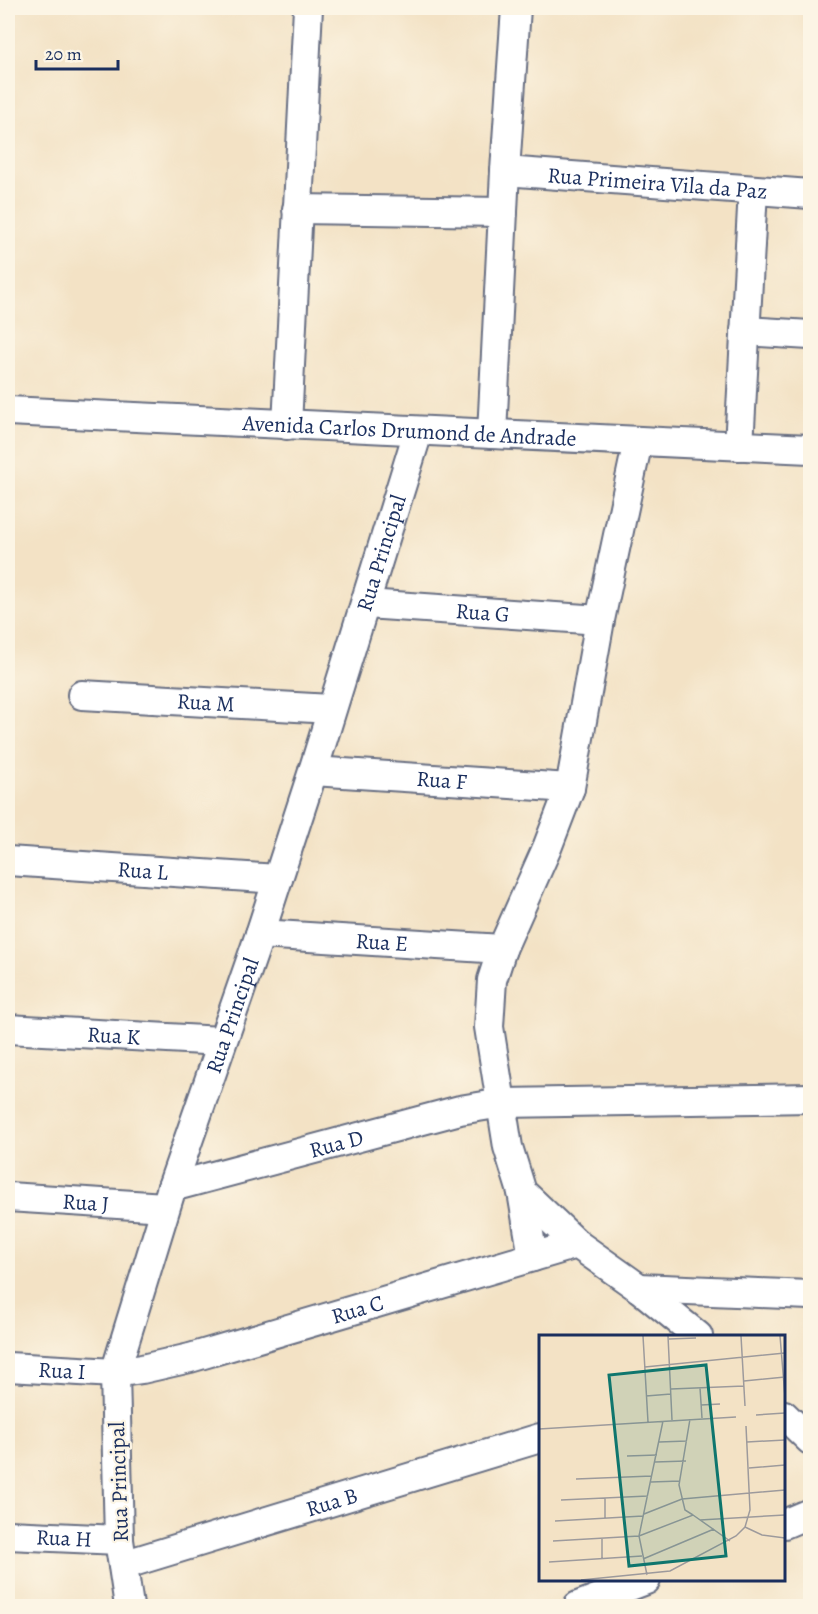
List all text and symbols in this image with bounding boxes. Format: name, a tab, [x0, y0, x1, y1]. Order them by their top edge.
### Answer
scale bar	[36, 33, 118, 71]
text: 20 m	[45, 42, 82, 66]
street label: Rua Primeira Vila da Paz	[546, 160, 769, 207]
street label: Avenida Carlos Drumond de Andrade	[241, 408, 577, 454]
street label: Rua Principal	[349, 491, 414, 615]
street label: Rua G	[455, 596, 511, 630]
street label: Rua M	[176, 686, 236, 720]
street label: Rua F	[415, 764, 468, 797]
street label: Rua L	[116, 854, 170, 888]
street label: Rua E	[355, 926, 409, 959]
street label: Rua Principal	[199, 954, 267, 1078]
street label: Rua K	[86, 1019, 141, 1052]
street label: Rua D	[306, 1122, 367, 1166]
street label: Rua J	[62, 1187, 110, 1219]
street label: Rua C	[328, 1288, 387, 1332]
inset map	[539, 1335, 785, 1581]
street label: Rua I	[37, 1355, 86, 1387]
street label: Rua Principal	[102, 1421, 136, 1543]
street label: Rua B	[302, 1480, 361, 1524]
street label: Rua H	[35, 1522, 93, 1555]

